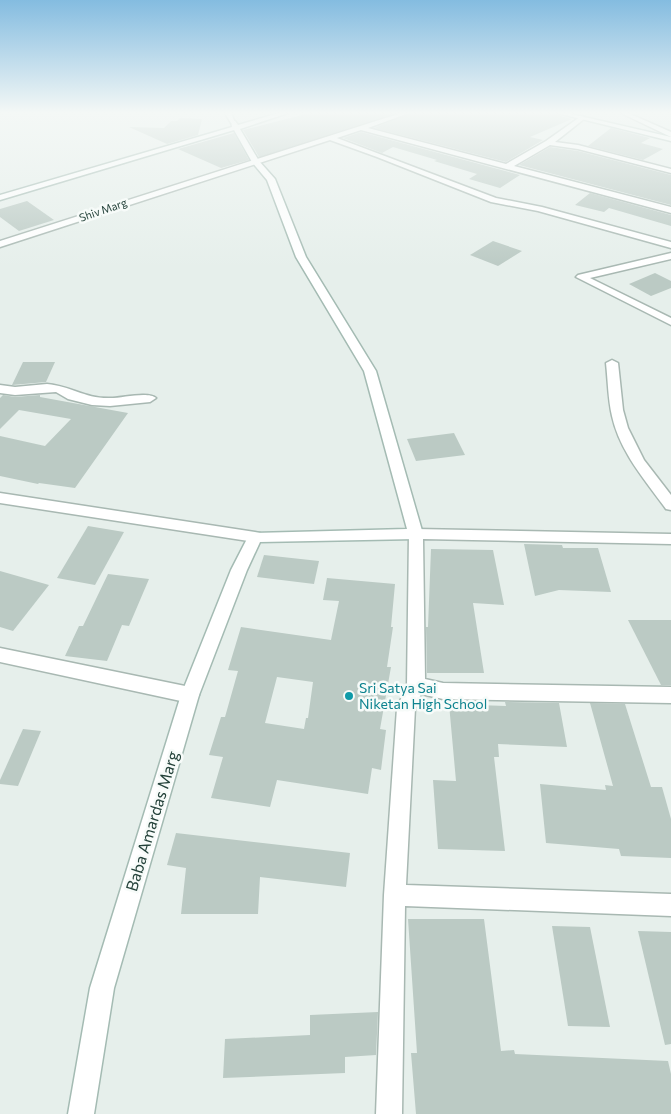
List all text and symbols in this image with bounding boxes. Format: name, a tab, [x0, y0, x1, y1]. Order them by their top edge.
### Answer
street label: Shiv Marg	[77, 195, 129, 224]
place label: Sri Satya Sai Niketan High School	[359, 679, 487, 712]
marker: Sri Satya Sai Niketan High School	[343, 690, 355, 702]
street label: Baba Amardas Marg	[121, 748, 182, 893]

